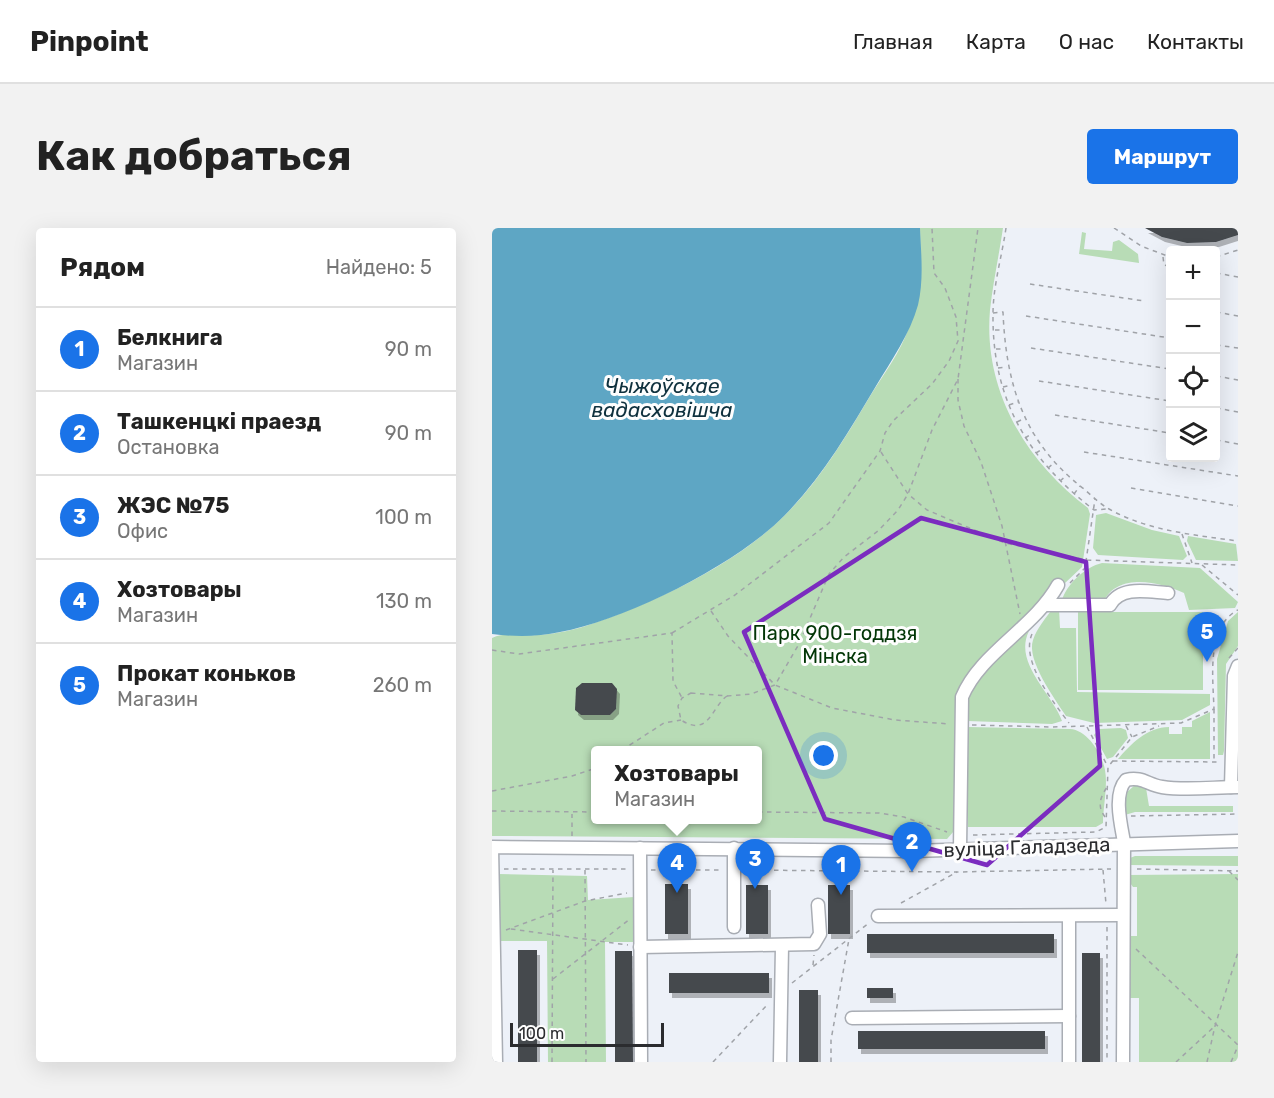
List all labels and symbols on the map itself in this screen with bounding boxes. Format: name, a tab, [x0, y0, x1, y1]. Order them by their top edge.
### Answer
water label: Чыжоўскае вадасховішча	[591, 373, 733, 422]
pin: 5	[1188, 612, 1226, 662]
park label: Парк 900-годдзя Мінска	[753, 621, 917, 668]
your location	[809, 741, 838, 770]
pin: 2	[892, 822, 932, 872]
street label: вуліца Галадзеда	[943, 832, 1111, 862]
pin: 3	[736, 840, 774, 889]
pin: 4	[658, 844, 696, 893]
pin: 1	[822, 846, 860, 895]
scale bar	[510, 1020, 664, 1048]

